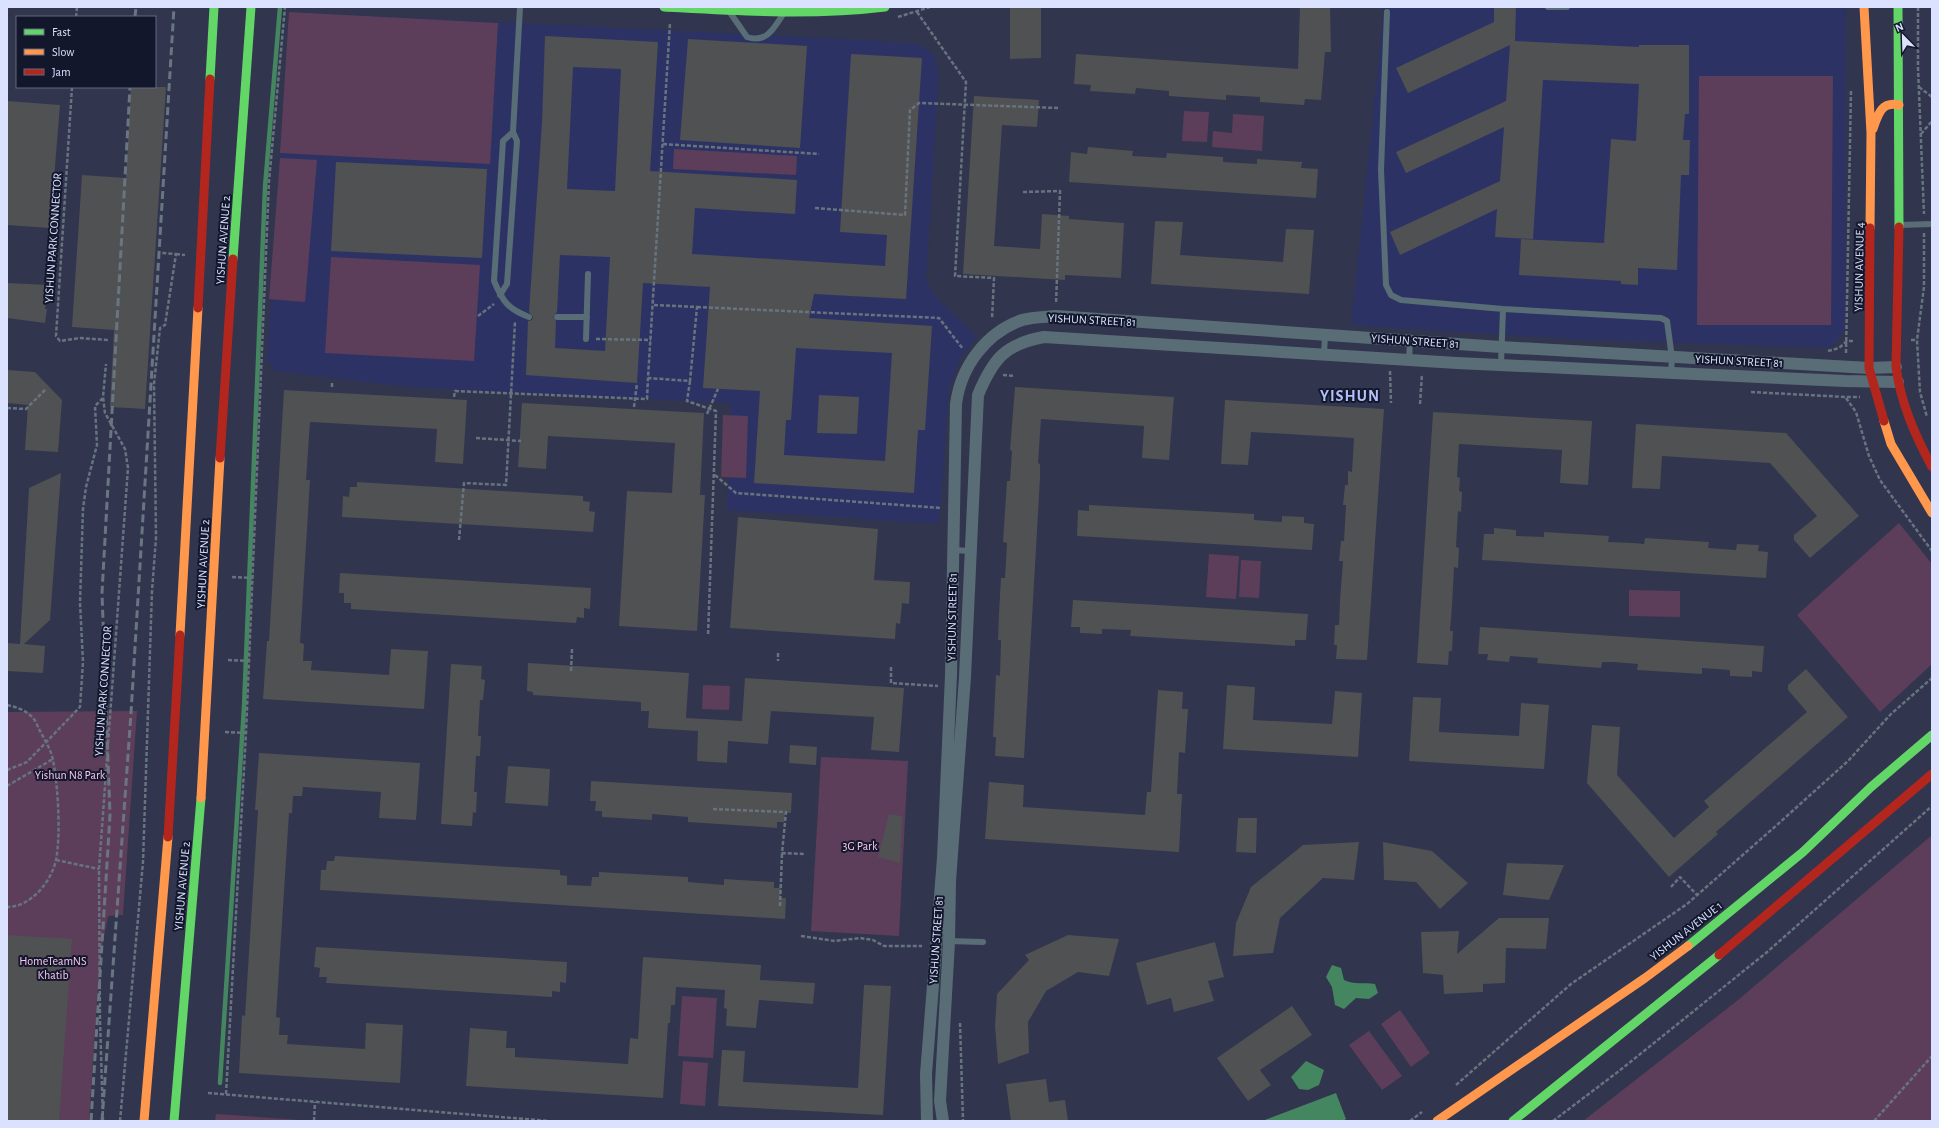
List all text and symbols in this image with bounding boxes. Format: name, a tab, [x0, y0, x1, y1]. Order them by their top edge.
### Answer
legend	[16, 16, 156, 88]
north arrow	[1883, 16, 1923, 56]
text: N	[1894, 21, 1905, 34]
text: Fast	[52, 26, 71, 38]
text: Slow	[52, 46, 74, 58]
text: Jam	[52, 66, 71, 78]
street label: YISHUN PARK CONNECTOR	[42, 172, 64, 304]
street label: YISHUN AVENUE 2	[214, 195, 232, 285]
street label: YISHUN AVENUE 4	[1852, 222, 1866, 312]
street label: YISHUN STREET 81	[1048, 312, 1136, 328]
street label: YISHUN STREET 81	[1371, 332, 1459, 350]
street label: YISHUN STREET 81	[1695, 353, 1783, 369]
district label: YISHUN	[1320, 388, 1380, 404]
street label: YISHUN AVENUE 2	[195, 519, 211, 609]
street label: YISHUN STREET 81	[945, 573, 959, 661]
street label: YISHUN PARK CONNECTOR	[92, 625, 114, 757]
park label: Yishun N8 Park	[35, 769, 106, 781]
street label: YISHUN AVENUE 2	[172, 840, 192, 931]
park label: 3G Park	[843, 840, 878, 852]
street label: YISHUN STREET 81	[927, 896, 945, 984]
street label: YISHUN AVENUE 1	[1648, 899, 1724, 963]
park label: HomeTeamNS Khatib	[19, 955, 87, 981]

